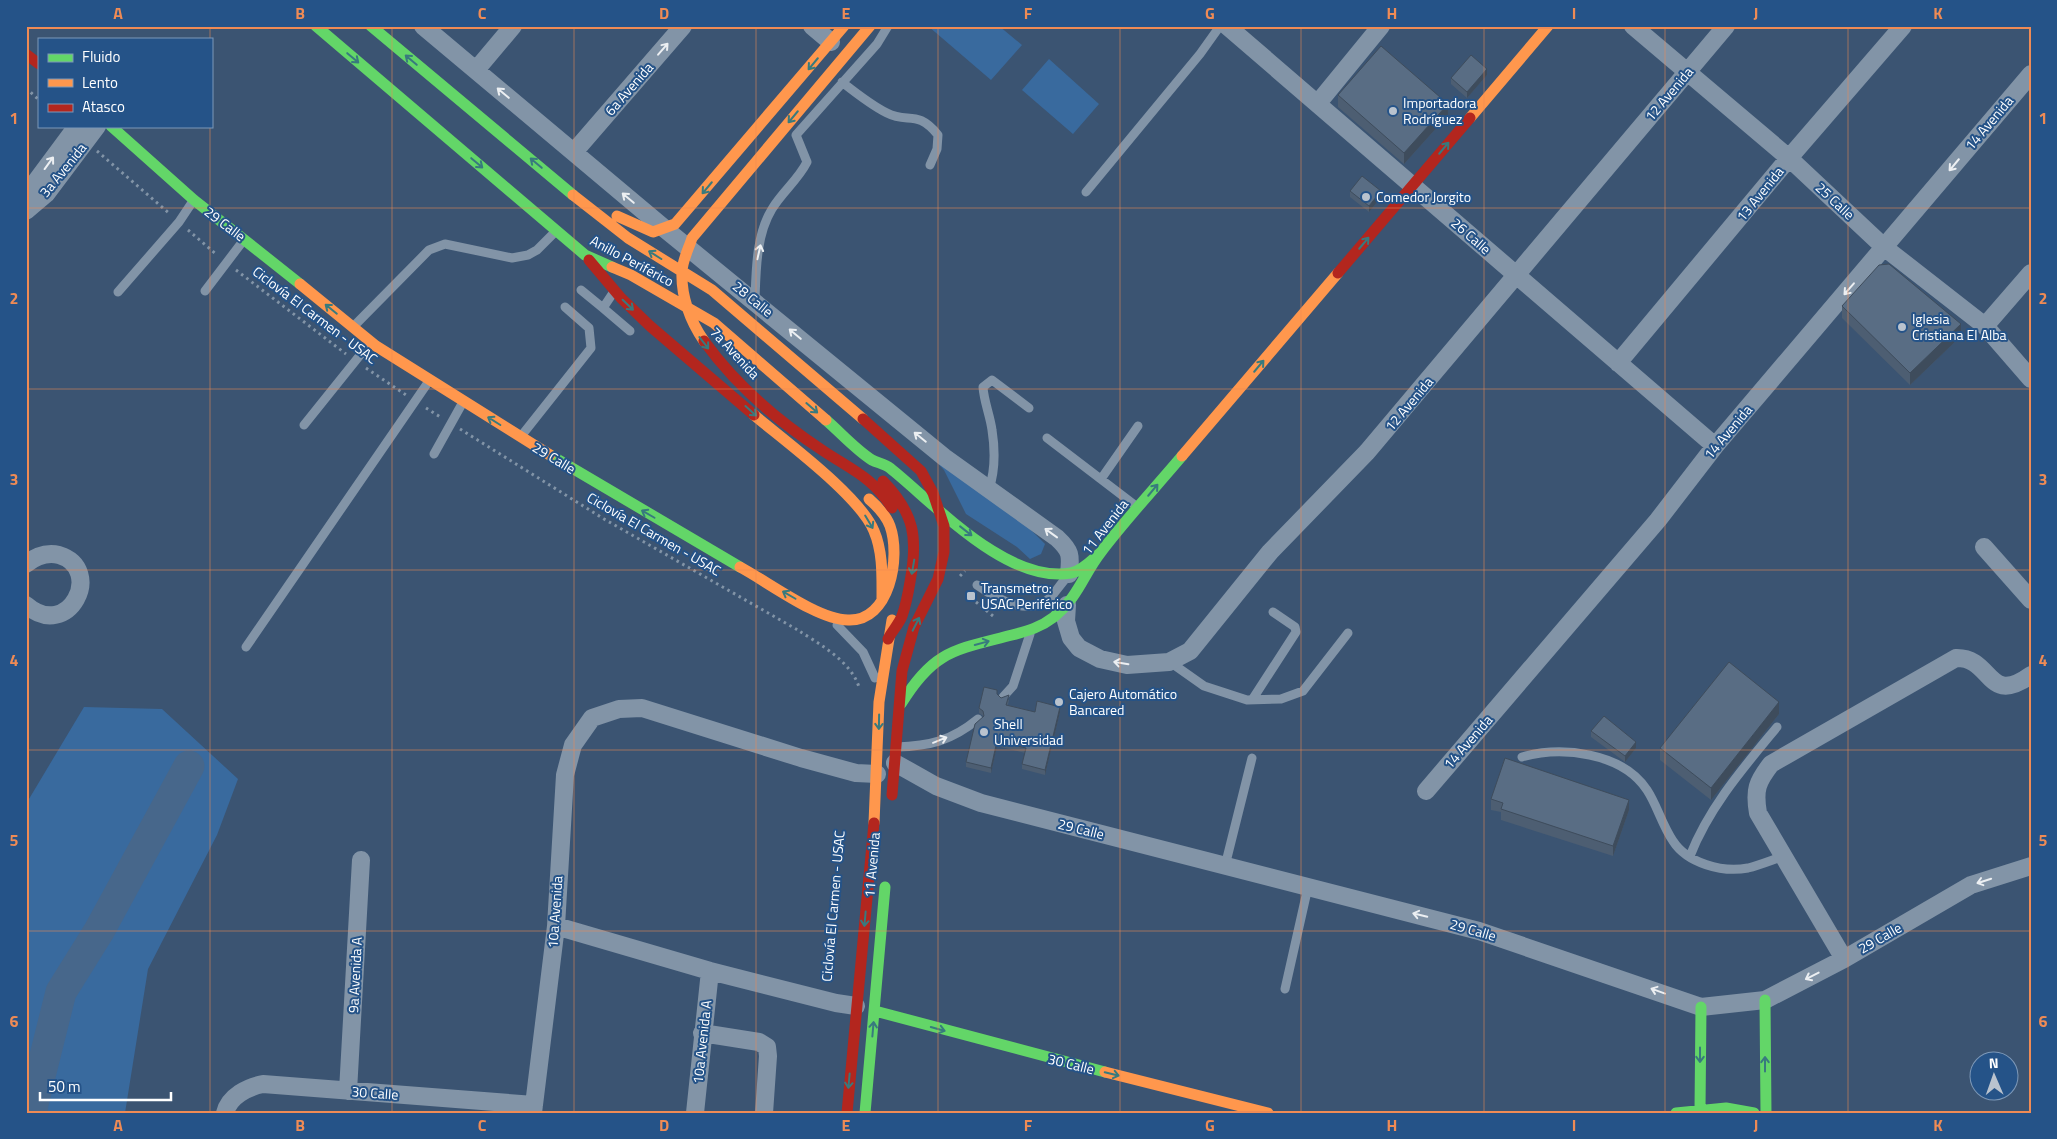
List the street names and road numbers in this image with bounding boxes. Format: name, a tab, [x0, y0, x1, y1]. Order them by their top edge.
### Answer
street label: 6a Avenida	[599, 57, 658, 120]
street label: 12 Avenida	[1640, 62, 1698, 126]
street label: 14 Avenida	[1960, 91, 2018, 155]
street label: 3a Avenida	[34, 138, 91, 201]
street label: 13 Avenida	[1731, 162, 1788, 226]
street label: 25 Calle	[1811, 177, 1860, 224]
street label: 29 Calle	[200, 201, 250, 246]
street label: 26 Calle	[1447, 212, 1496, 259]
street label: Anillo Periférico	[587, 230, 678, 291]
street label: Ciclovía El Carmen - USAC	[248, 261, 382, 369]
street label: 28 Calle	[728, 276, 778, 322]
street label: 7a Avenida	[706, 322, 765, 383]
street label: 12 Avenida	[1380, 372, 1438, 436]
street label: 14 Avenida	[1699, 400, 1757, 464]
street label: 29 Calle	[529, 436, 580, 479]
street label: Ciclovía El Carmen - USAC	[583, 487, 725, 581]
street label: 11 Avenida	[1076, 494, 1133, 559]
street label: 14 Avenida	[1438, 710, 1497, 773]
street label: 29 Calle	[1056, 813, 1106, 844]
street label: Ciclovía El Carmen - USAC	[815, 829, 850, 982]
street label: 11 Avenida	[858, 831, 885, 899]
street label: 10a Avenida	[541, 875, 568, 949]
street label: 29 Calle	[1448, 913, 1499, 946]
street label: 29 Calle	[1854, 917, 1905, 958]
street label: 9a Avenida A	[342, 936, 367, 1014]
street label: 10a Avenida A	[687, 998, 716, 1085]
street label: 30 Calle	[1046, 1048, 1096, 1079]
street label: 30 Calle	[351, 1080, 399, 1105]

